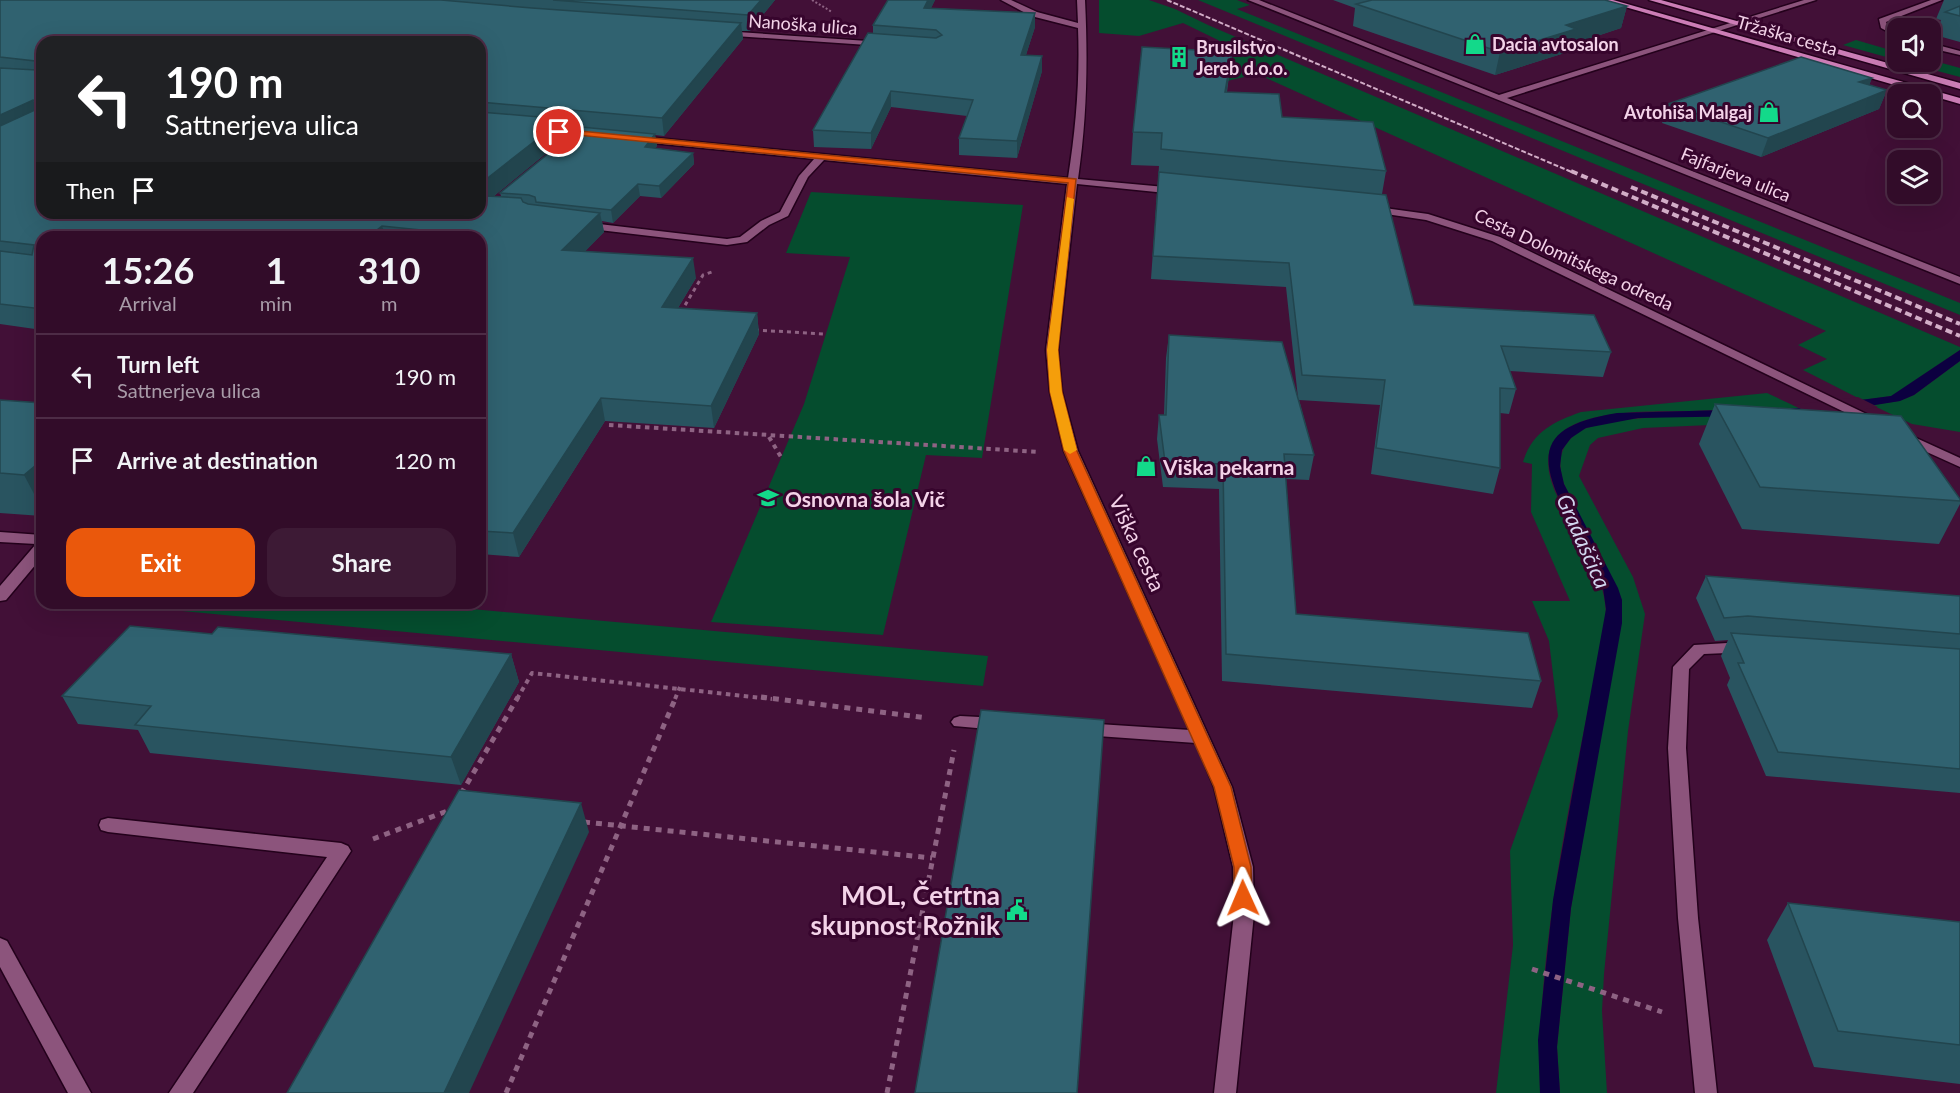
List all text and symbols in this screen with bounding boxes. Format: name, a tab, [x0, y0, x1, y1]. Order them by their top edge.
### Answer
street label: Nanoška ulica	[748, 9, 858, 39]
street label: Tržaška cesta	[1734, 10, 1840, 60]
map controls	[1887, 18, 1941, 204]
button: sound	[1887, 18, 1941, 72]
shop icon: Dacia avtosalon	[1463, 32, 1487, 56]
place label: Dacia avtosalon	[1492, 33, 1619, 55]
place label: Brusilstvo Jereb d.o.o.	[1196, 36, 1287, 79]
building icon: Brusilstvo Jereb d.o.o.	[1167, 45, 1191, 69]
text: 190 m	[165, 57, 283, 107]
icon: left	[66, 60, 144, 138]
button: search	[1887, 84, 1941, 138]
shop icon: Avtohiša Malgaj	[1757, 100, 1781, 124]
place label: Avtohiša Malgaj	[1623, 101, 1752, 123]
pin	[533, 106, 584, 157]
text: Sattnerjeva ulica	[165, 108, 359, 141]
icon: arrive	[542, 115, 575, 148]
street label: Fajfarjeva ulica	[1678, 142, 1794, 206]
button: layers	[1887, 150, 1941, 204]
icon: arrive	[127, 174, 160, 207]
text: Then	[66, 177, 115, 204]
street label: Cesta Dolomitskega odreda	[1471, 203, 1677, 315]
text: 15:26	[102, 248, 194, 292]
text: 1	[266, 248, 287, 292]
text: 310	[358, 248, 420, 292]
text: Arrival	[119, 291, 177, 315]
text: min	[260, 291, 292, 315]
text: m	[381, 291, 397, 315]
text: Turn left	[117, 351, 199, 378]
icon: left	[66, 360, 99, 393]
text: 190 m	[394, 363, 456, 390]
text: Sattnerjeva ulica	[117, 378, 261, 402]
icon: arrive	[66, 444, 99, 477]
text: Arrive at destination	[117, 447, 318, 474]
text: 120 m	[394, 447, 456, 474]
shop icon: Viška pekarna	[1134, 454, 1158, 478]
place label: Viška pekarna	[1162, 454, 1295, 479]
school or university icon: Osnovna šola Vič	[756, 486, 780, 510]
place label: Osnovna šola Vič	[785, 486, 945, 511]
water label: Gradaščica	[1551, 489, 1617, 593]
street label: Viška cesta	[1105, 491, 1171, 595]
button: Exit	[66, 528, 255, 597]
button: Share	[267, 528, 456, 597]
position arrow	[1211, 866, 1275, 930]
place label: MOL, Četrtna skupnost Rožnik	[811, 879, 1000, 941]
public building icon: MOL, Četrtna skupnost Rožnik	[1005, 898, 1029, 922]

